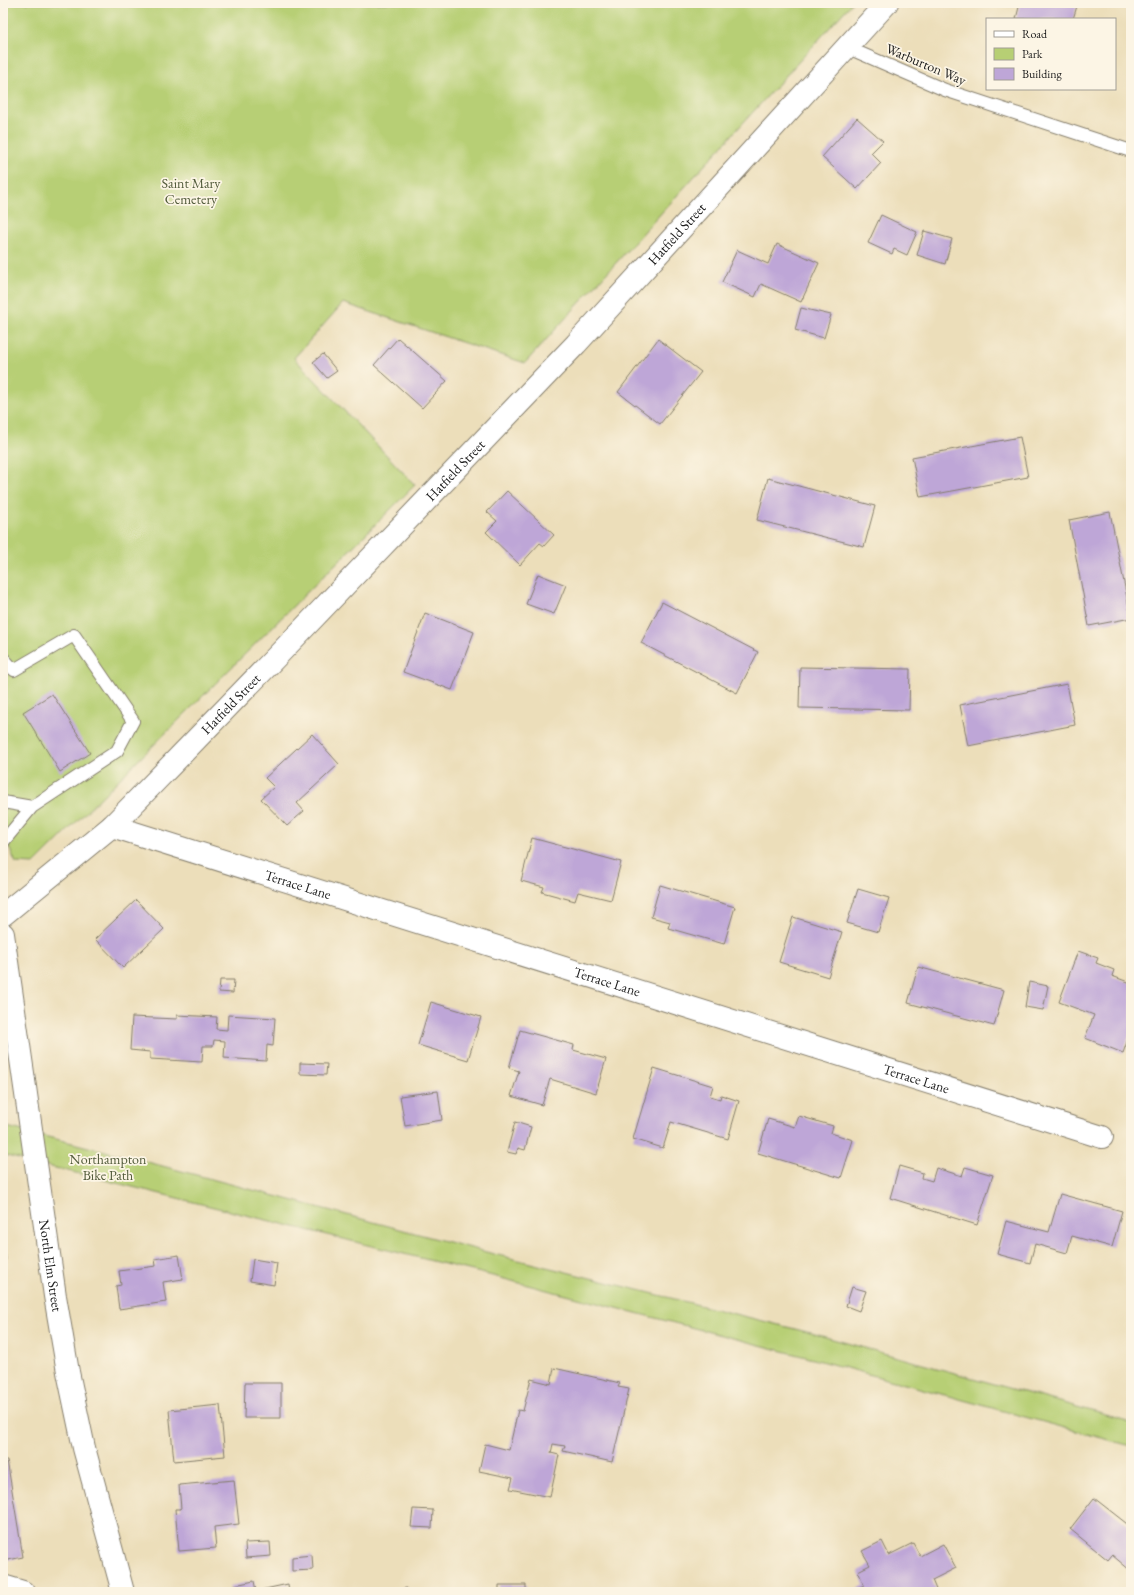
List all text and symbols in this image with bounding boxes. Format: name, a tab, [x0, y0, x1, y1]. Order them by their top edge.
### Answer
legend	[986, 18, 1116, 90]
text: Road	[1022, 26, 1048, 42]
street label: Warburton Way	[883, 39, 970, 89]
text: Park	[1022, 46, 1043, 62]
text: Building	[1022, 66, 1063, 82]
park label: Saint Mary Cemetery	[162, 174, 221, 208]
street label: Hatfield Street	[644, 198, 710, 269]
street label: Hatfield Street	[422, 435, 489, 505]
street label: Hatfield Street	[197, 669, 265, 738]
street label: Terrace Lane	[263, 866, 334, 903]
street label: Terrace Lane	[572, 963, 643, 1001]
street label: Terrace Lane	[881, 1060, 952, 1098]
park label: Northampton Bike Path	[70, 1150, 147, 1184]
street label: North Elm Street	[35, 1218, 67, 1314]

